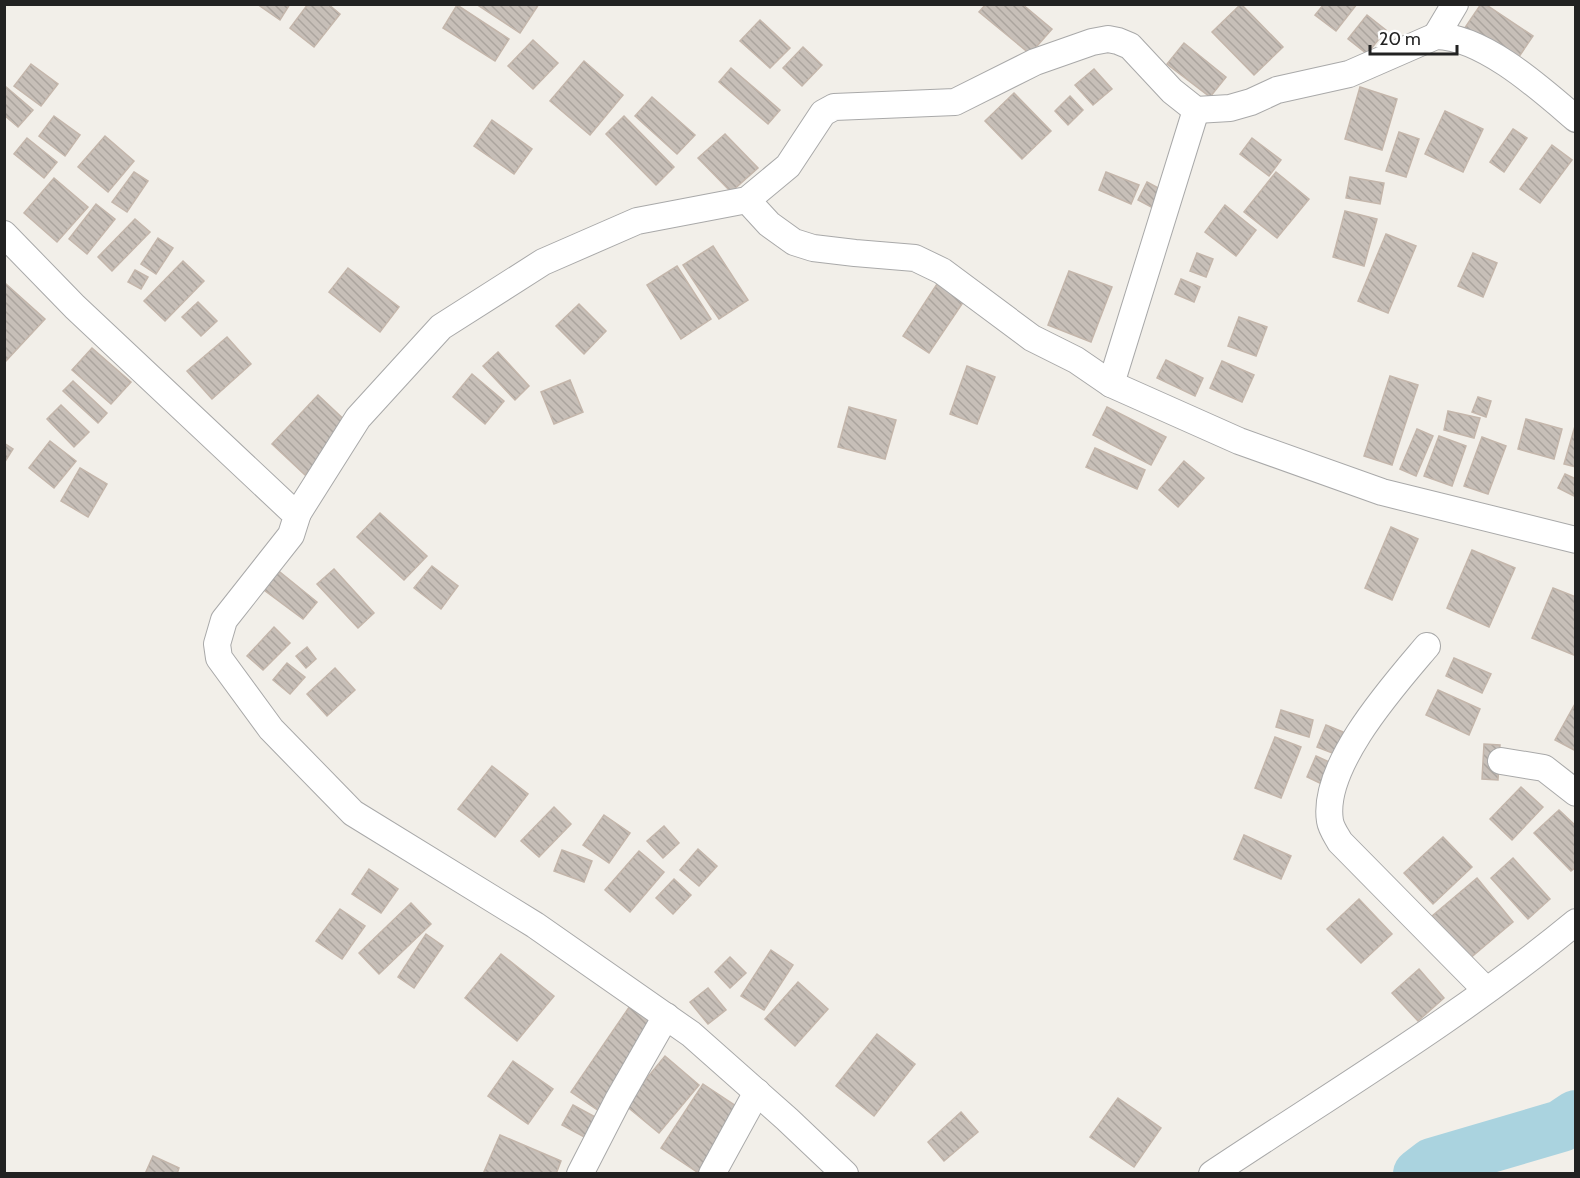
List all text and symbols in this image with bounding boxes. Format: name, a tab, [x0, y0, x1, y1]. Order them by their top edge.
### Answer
scale bar	[1370, 18, 1457, 56]
text: 20 m	[1379, 28, 1421, 50]

